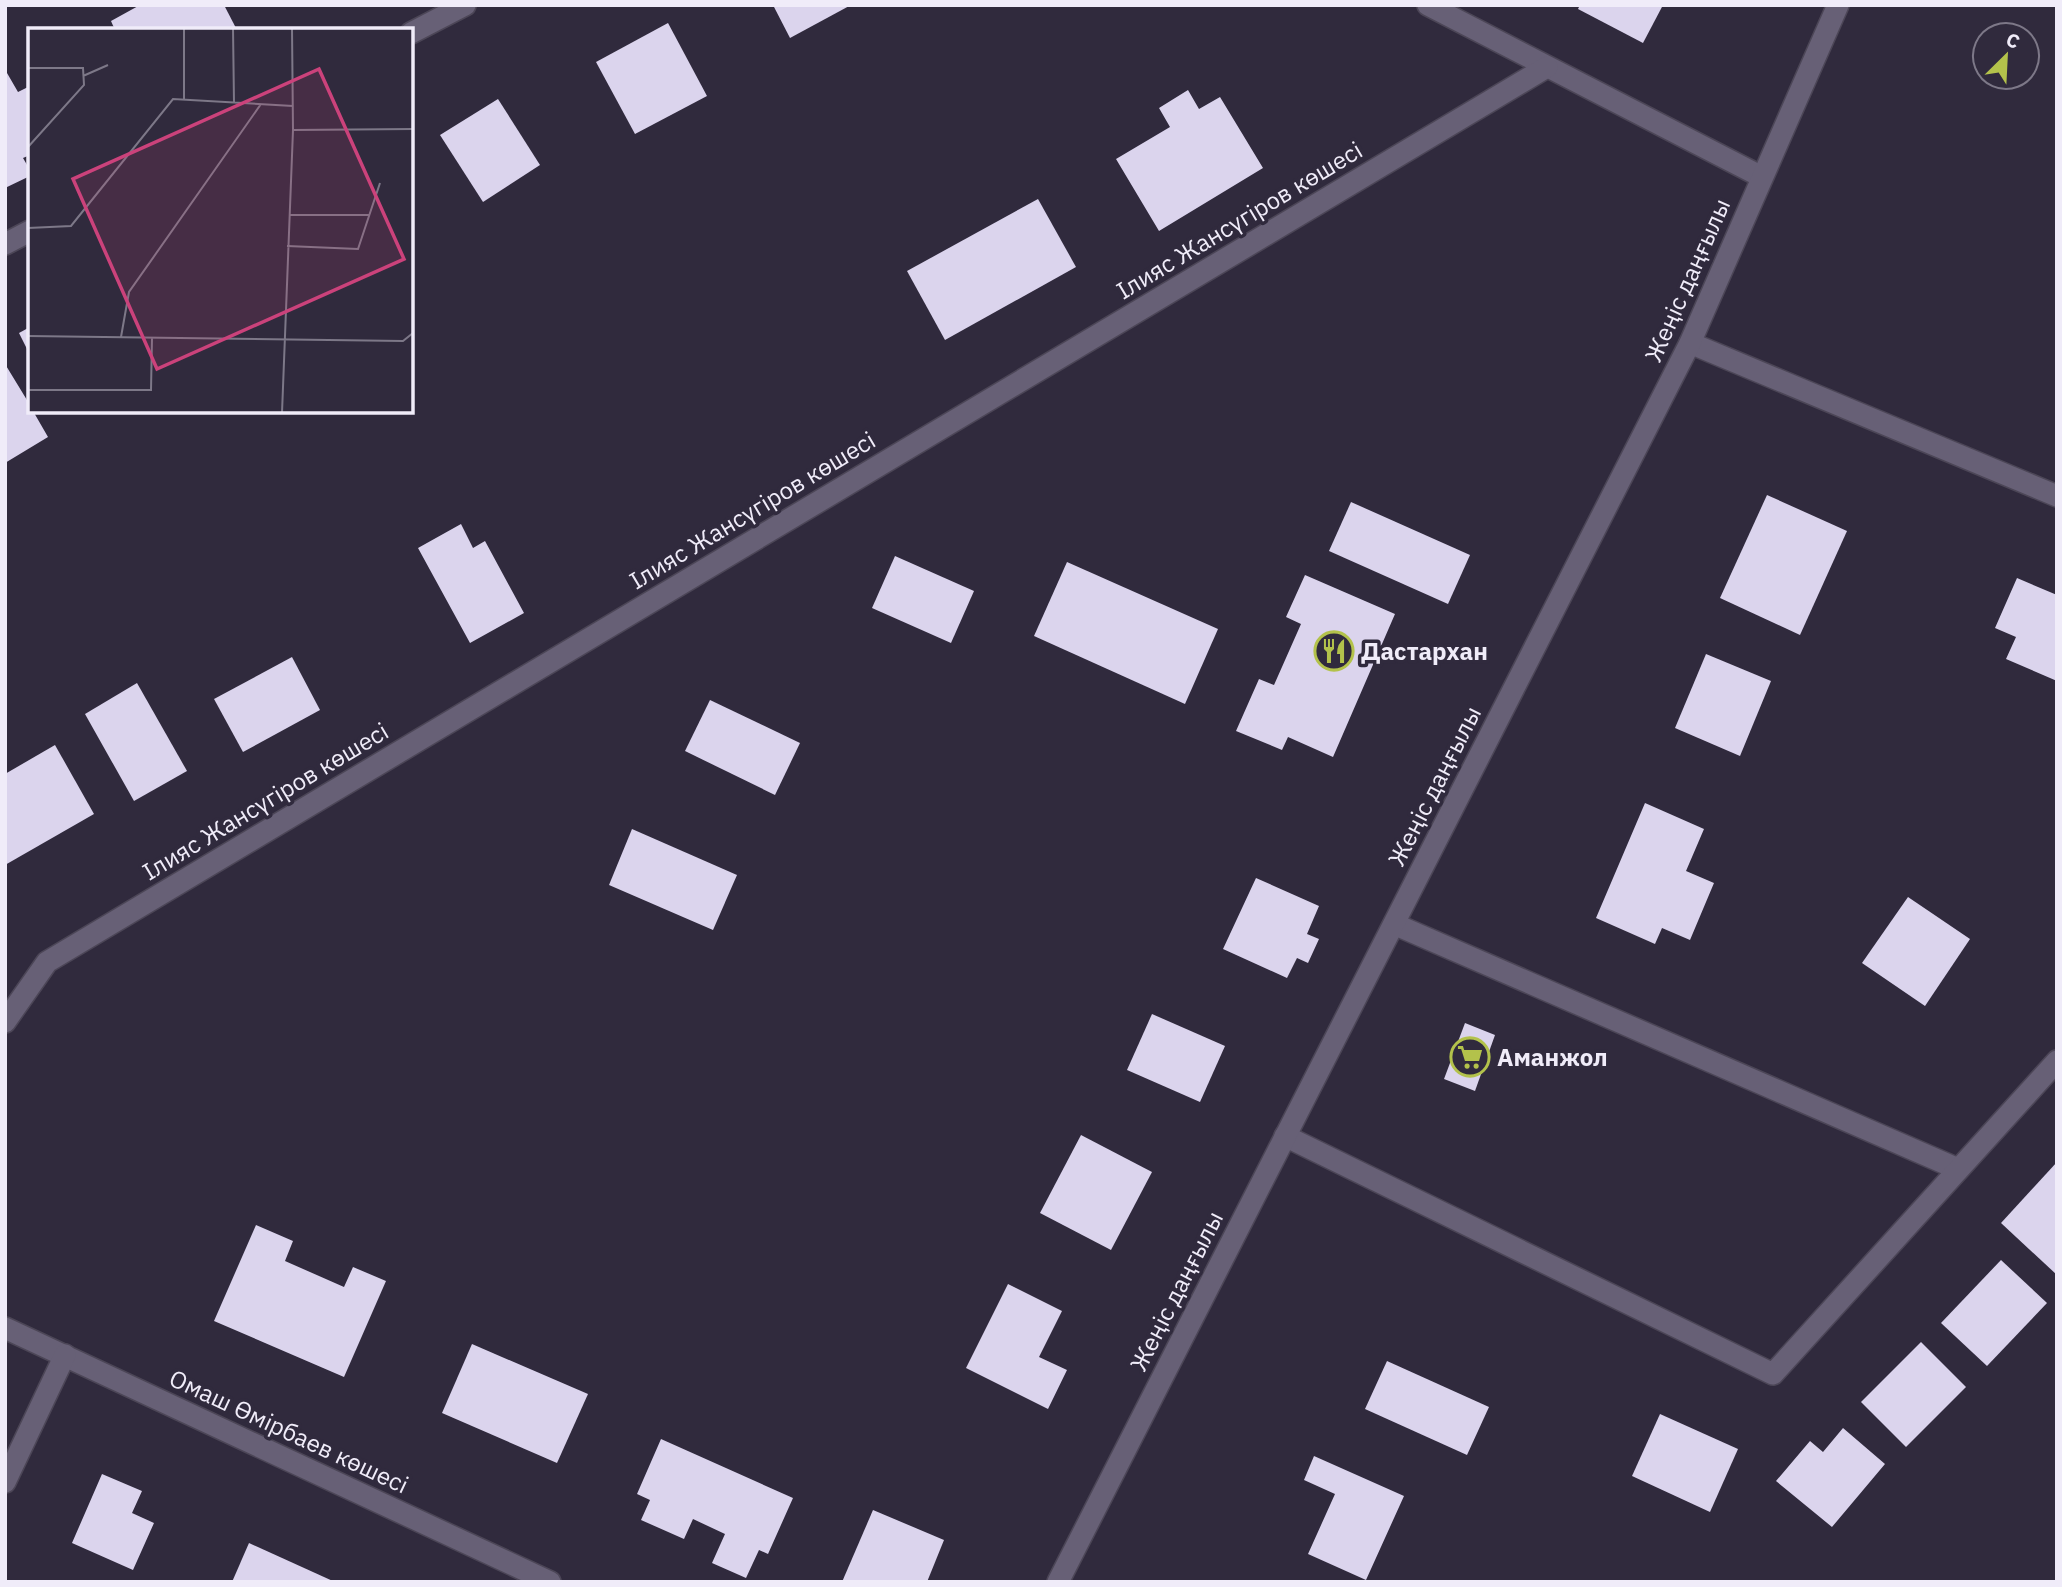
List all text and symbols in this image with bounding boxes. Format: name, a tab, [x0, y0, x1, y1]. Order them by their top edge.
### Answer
north arrow	[1971, 21, 2041, 91]
text: С	[2002, 27, 2023, 54]
inset map	[28, 28, 413, 413]
street label: Ілияс Жансүгіров көшесі	[1110, 134, 1368, 306]
street label: Жеңіс даңғылы	[1637, 193, 1737, 367]
street label: Ілияс Жансүгіров көшесі	[623, 424, 881, 596]
restaurant icon: Дастархан	[1313, 630, 1355, 672]
place label: Дастархан	[1361, 635, 1488, 667]
street label: Жеңіс даңғылы	[1380, 700, 1488, 872]
street label: Ілияс Жансүгіров көшесі	[136, 715, 394, 887]
supermarket icon: Аманжол	[1449, 1036, 1491, 1078]
place label: Аманжол	[1497, 1041, 1608, 1073]
street label: Жеңіс даңғылы	[1122, 1205, 1230, 1377]
street label: Омаш Өмірбаев көшесі	[164, 1361, 414, 1501]

